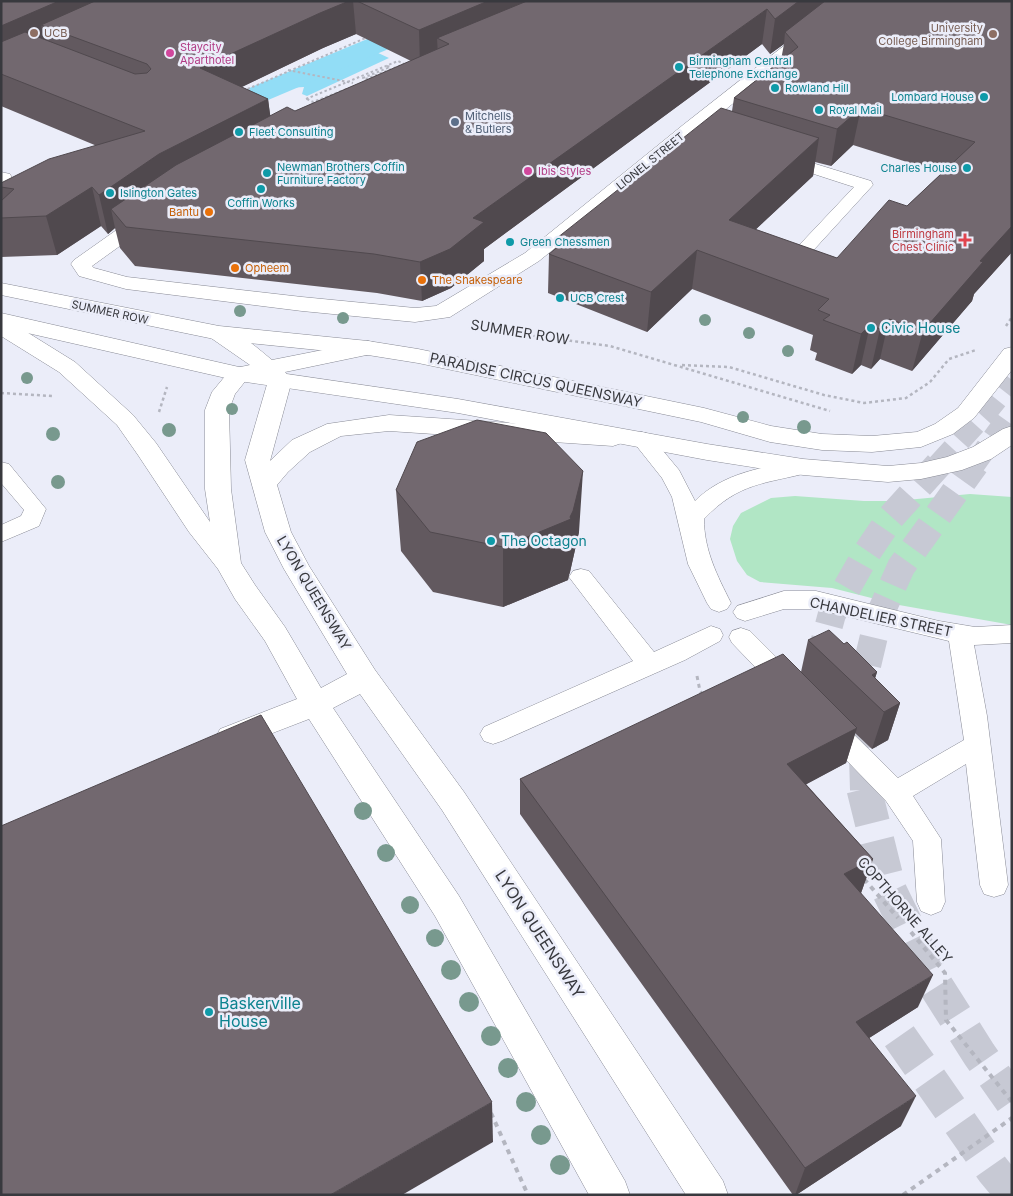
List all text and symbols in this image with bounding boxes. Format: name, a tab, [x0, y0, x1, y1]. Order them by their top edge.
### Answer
place label: University College Birmingham	[878, 21, 983, 48]
place label: UCB	[44, 26, 67, 40]
marker: UCB	[28, 27, 40, 39]
marker: University College Birmingham	[987, 28, 999, 40]
place label: Staycity Aparthotel	[180, 40, 234, 67]
marker: Staycity Aparthotel	[164, 47, 176, 59]
place label: Birmingham Central Telephone Exchange	[689, 54, 798, 81]
marker: Birmingham Central Telephone Exchange	[673, 61, 685, 73]
place label: Rowland Hill	[785, 81, 849, 95]
marker: Rowland Hill	[769, 82, 781, 94]
place label: Lombard House	[891, 90, 974, 104]
marker: Lombard House	[978, 91, 990, 103]
place label: Royal Mail	[829, 103, 882, 117]
marker: Royal Mail	[813, 104, 825, 116]
place label: Mitchells & Butlers	[465, 109, 512, 136]
marker: Mitchells & Butlers	[449, 116, 461, 128]
place label: Fleet Consulting	[249, 125, 333, 139]
marker: Fleet Consulting	[233, 126, 245, 138]
street label: LIONEL STREET	[613, 129, 687, 193]
place label: Newman Brothers Coffin Furniture Factory	[277, 160, 405, 187]
place label: Charles House	[880, 161, 957, 175]
marker: Charles House	[961, 162, 973, 174]
place label: Ibis Styles	[538, 164, 591, 178]
marker: Ibis Styles	[522, 165, 534, 177]
marker: Newman Brothers Coffin Furniture Factory	[261, 167, 273, 179]
marker: Coffin Works	[255, 183, 267, 195]
place label: Islington Gates	[120, 186, 197, 200]
marker: Islington Gates	[104, 187, 116, 199]
place label: Coffin Works	[227, 196, 295, 210]
place label: Bantu	[169, 205, 199, 219]
marker: Bantu	[203, 206, 215, 218]
place label: Birmingham Chest Clinic	[892, 227, 954, 254]
marker: Birmingham Chest Clinic	[958, 233, 972, 247]
place label: Green Chessmen	[520, 235, 610, 249]
marker: Green Chessmen	[504, 236, 516, 248]
place label: Opheem	[245, 261, 289, 275]
marker: Opheem	[229, 262, 241, 274]
place label: The Shakespeare	[432, 273, 523, 287]
marker: The Shakespeare	[416, 274, 428, 286]
place label: UCB Crest	[570, 291, 625, 305]
marker: UCB Crest	[554, 292, 566, 304]
street label: SUMMER ROW	[70, 297, 150, 327]
street label: SUMMER ROW	[470, 315, 571, 348]
place label: Civic House	[881, 319, 960, 336]
marker: Civic House	[865, 322, 877, 334]
street label: PARADISE CIRCUS QUEENSWAY	[428, 349, 644, 410]
place label: The Octagon	[501, 532, 587, 549]
street label: LYON QUEENSWAY	[274, 533, 356, 653]
marker: The Octagon	[485, 535, 497, 547]
street label: CHANDELIER STREET	[808, 593, 954, 640]
street label: COPTHORNE ALLEY	[855, 853, 957, 967]
street label: LYON QUEENSWAY	[491, 866, 589, 1002]
place label: Baskerville House	[219, 993, 301, 1031]
marker: Baskerville House	[203, 1006, 215, 1018]

